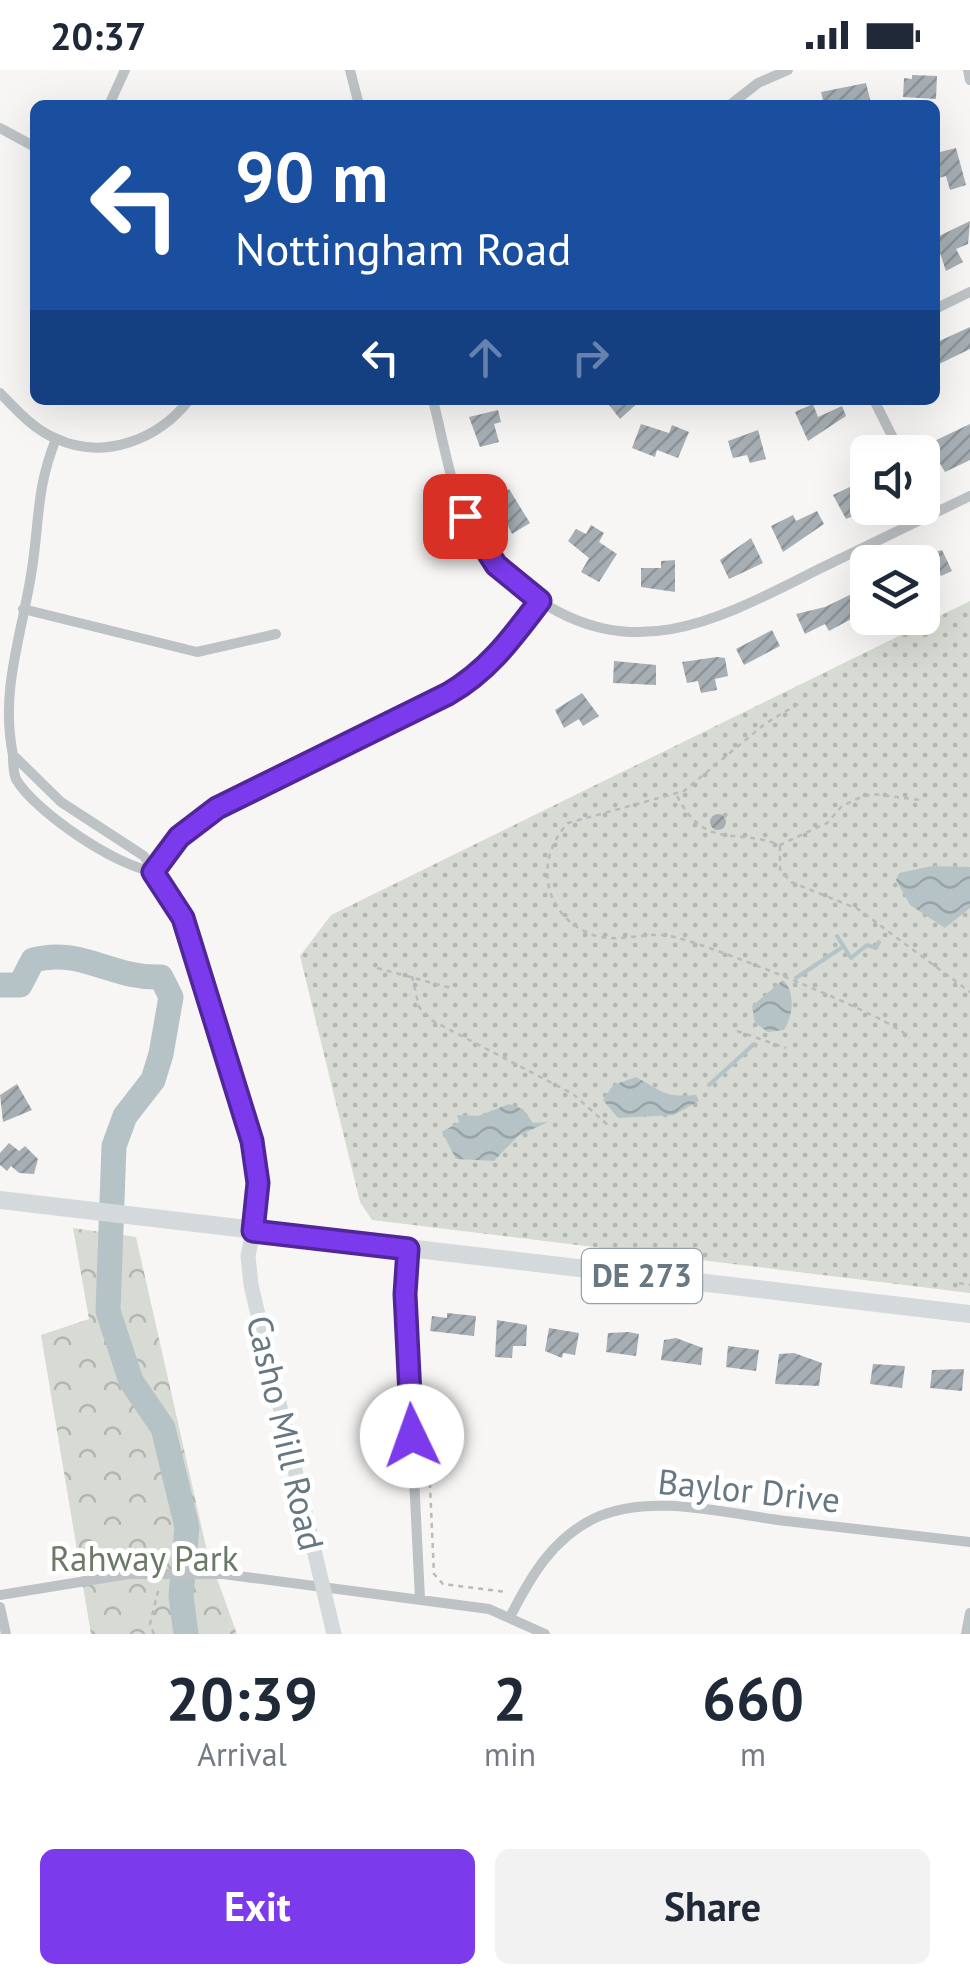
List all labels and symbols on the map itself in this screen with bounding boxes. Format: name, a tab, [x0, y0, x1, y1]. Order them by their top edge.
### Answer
pin	[423, 474, 508, 559]
road number: DE 273	[582, 1249, 702, 1303]
street label: Casho Mill Road	[237, 1311, 335, 1555]
position arrow	[360, 1384, 464, 1488]
street label: Baylor Drive	[656, 1458, 842, 1522]
park label: Rahway Park	[50, 1535, 239, 1581]

